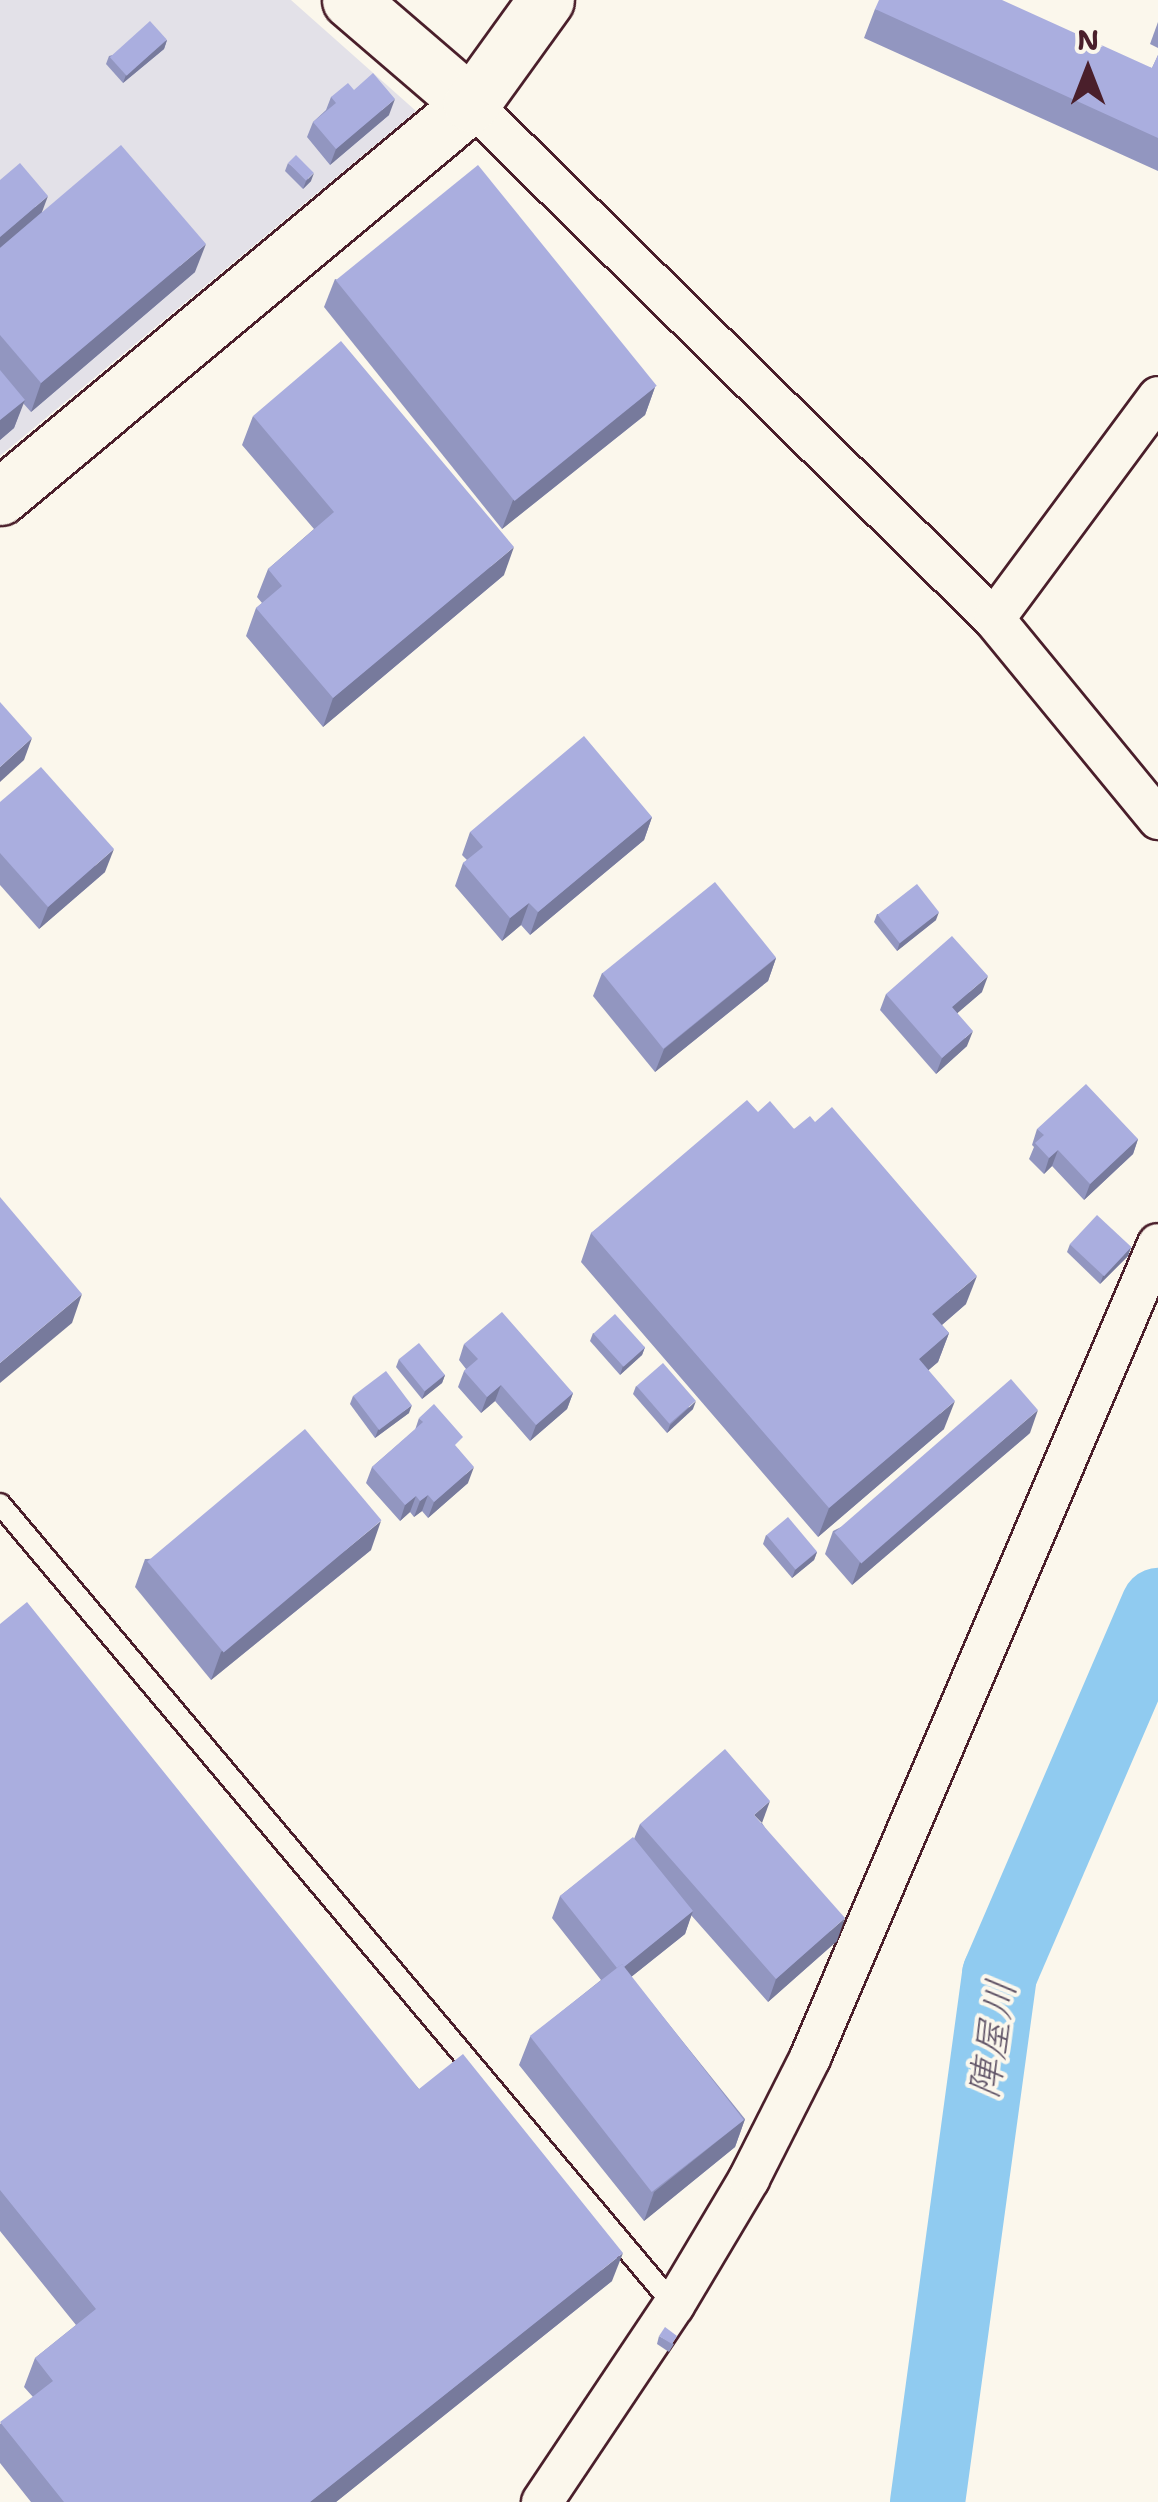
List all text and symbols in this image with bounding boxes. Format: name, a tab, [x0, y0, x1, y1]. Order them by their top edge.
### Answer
north arrow	[1038, 20, 1138, 120]
text: N	[1077, 21, 1099, 59]
water label: 陣屋川	[959, 1976, 1025, 2102]

